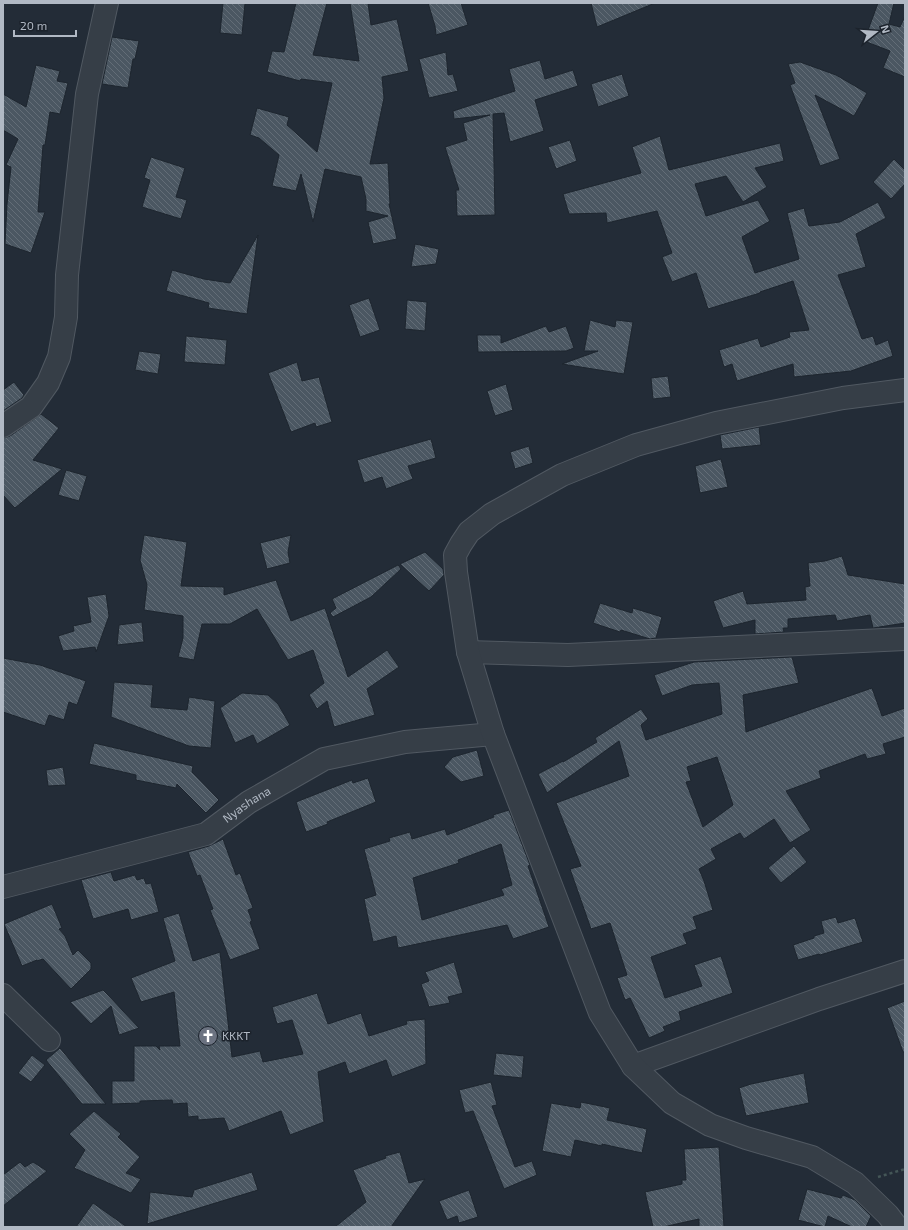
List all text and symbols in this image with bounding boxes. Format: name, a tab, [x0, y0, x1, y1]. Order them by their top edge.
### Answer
scale bar	[14, 12, 76, 38]
north arrow	[856, 12, 896, 52]
text: 20 m	[20, 18, 47, 32]
text: N	[879, 23, 893, 35]
street label: Nyashana	[220, 783, 273, 825]
church icon: KKKT	[197, 1025, 219, 1047]
place label: KKKT	[222, 1028, 250, 1042]

